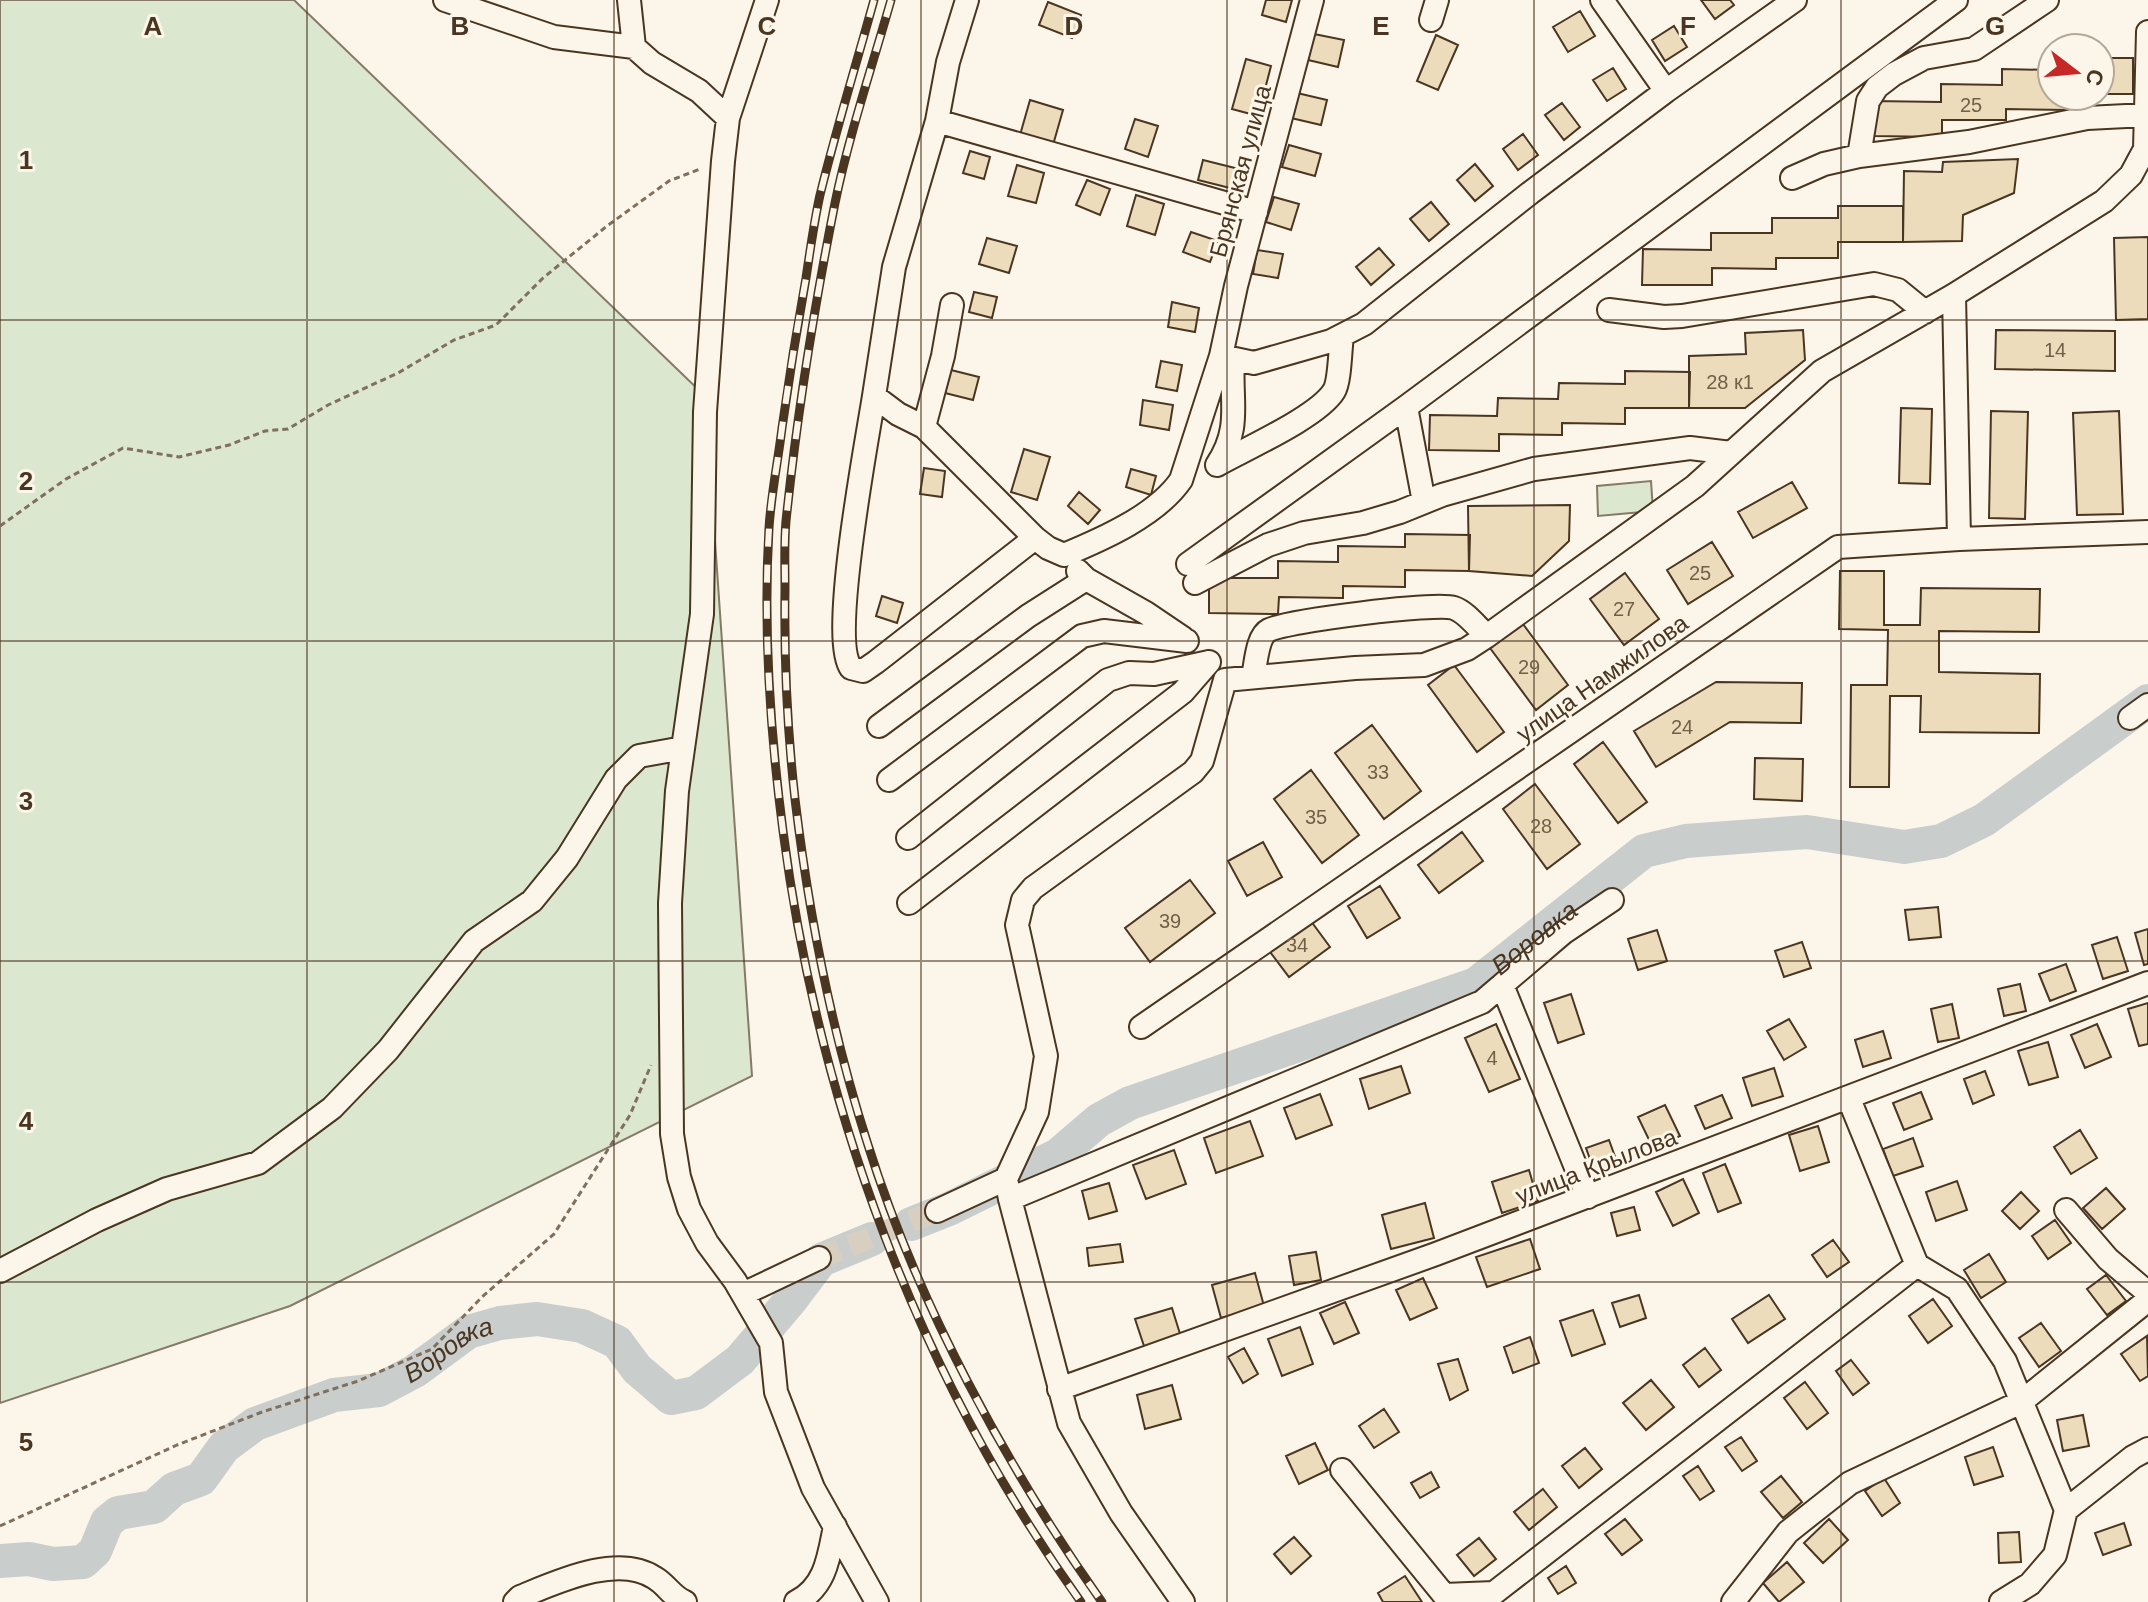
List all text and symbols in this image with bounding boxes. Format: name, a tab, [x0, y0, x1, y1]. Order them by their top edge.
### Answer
text: A	[144, 11, 163, 41]
text: B	[451, 11, 469, 41]
text: C	[758, 11, 777, 41]
text: D	[1065, 11, 1083, 41]
text: E	[1372, 11, 1390, 41]
text: F	[1680, 11, 1696, 41]
text: G	[1985, 11, 2005, 41]
north arrow	[2036, 32, 2116, 112]
text: С	[2081, 66, 2109, 89]
street label: Брянская улица	[1204, 81, 1276, 260]
house number: 25	[1960, 94, 1982, 116]
text: 1	[19, 145, 33, 175]
house number: 14	[2044, 339, 2066, 361]
house number: 28 к1	[1706, 371, 1754, 393]
text: 2	[19, 466, 33, 496]
house number: 25	[1689, 562, 1711, 584]
house number: 27	[1613, 598, 1635, 620]
street label: улица Намжилова	[1511, 608, 1693, 747]
house number: 29	[1518, 656, 1540, 678]
house number: 24	[1671, 716, 1693, 738]
house number: 33	[1367, 761, 1389, 783]
text: 3	[19, 786, 33, 816]
house number: 35	[1305, 806, 1327, 828]
house number: 28	[1530, 815, 1552, 837]
water label: Воровка	[1485, 895, 1583, 981]
house number: 39	[1159, 910, 1181, 932]
house number: 34	[1286, 934, 1308, 956]
house number: 4	[1486, 1047, 1498, 1069]
text: 4	[19, 1106, 34, 1136]
street label: улица Крылова	[1511, 1123, 1681, 1209]
water label: Воровка	[399, 1311, 496, 1389]
text: 5	[19, 1427, 33, 1457]

